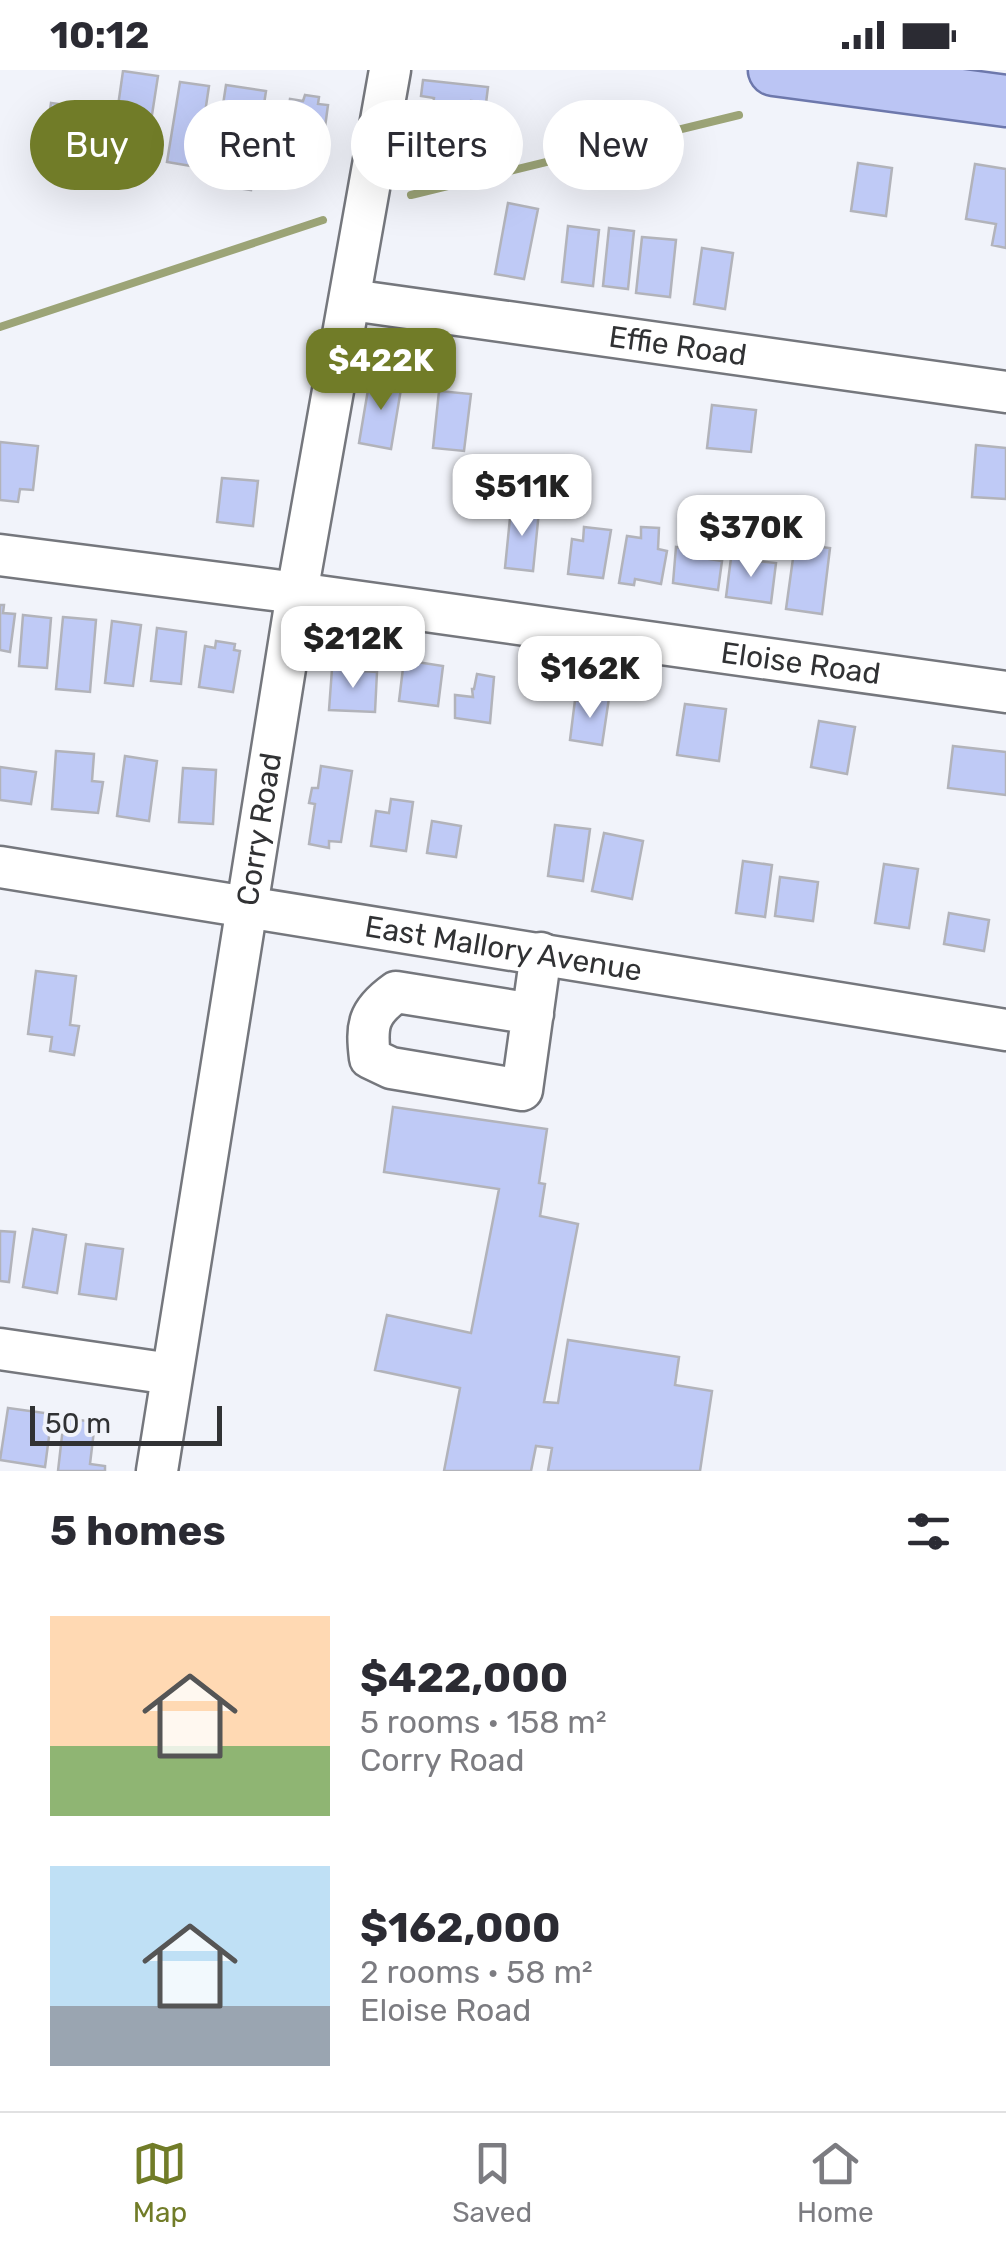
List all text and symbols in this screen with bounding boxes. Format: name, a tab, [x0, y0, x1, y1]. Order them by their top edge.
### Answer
text: 10:12	[50, 12, 149, 58]
chip: Buy	[30, 100, 164, 190]
chip: Rent	[184, 100, 331, 190]
chip: Filters	[351, 100, 523, 190]
chip: New	[543, 100, 684, 190]
street label: Effie Road	[607, 318, 749, 373]
pin: $422K	[311, 328, 451, 413]
text: $422K	[328, 341, 434, 379]
pin: $511K	[452, 454, 592, 539]
text: $511K	[475, 467, 569, 505]
pin: $370K	[681, 495, 821, 580]
text: $370K	[699, 508, 803, 546]
pin: $212K	[283, 606, 423, 691]
text: $212K	[303, 619, 403, 657]
street label: Eloise Road	[719, 634, 883, 692]
pin: $162K	[520, 636, 660, 721]
text: $162K	[540, 649, 640, 687]
street label: Corry Road	[229, 750, 289, 908]
street label: East Mallory Avenue	[362, 908, 645, 989]
scale bar	[30, 1401, 222, 1446]
text: 50 m	[45, 1407, 111, 1440]
icon: filters	[901, 1504, 956, 1559]
text: 5 homes	[50, 1506, 226, 1556]
text: $422,000	[360, 1653, 568, 1703]
icon: home	[130, 1656, 250, 1776]
text: 5 rooms · 158 m²	[360, 1703, 607, 1741]
text: Corry Road	[360, 1741, 525, 1779]
text: $162,000	[360, 1903, 561, 1953]
icon: home	[130, 1906, 250, 2026]
text: 2 rooms · 58 m²	[360, 1953, 593, 1991]
text: Eloise Road	[360, 1991, 531, 2029]
tab: Map	[132, 2136, 187, 2229]
tab: Saved	[452, 2136, 532, 2229]
tab: Home	[797, 2136, 874, 2229]

